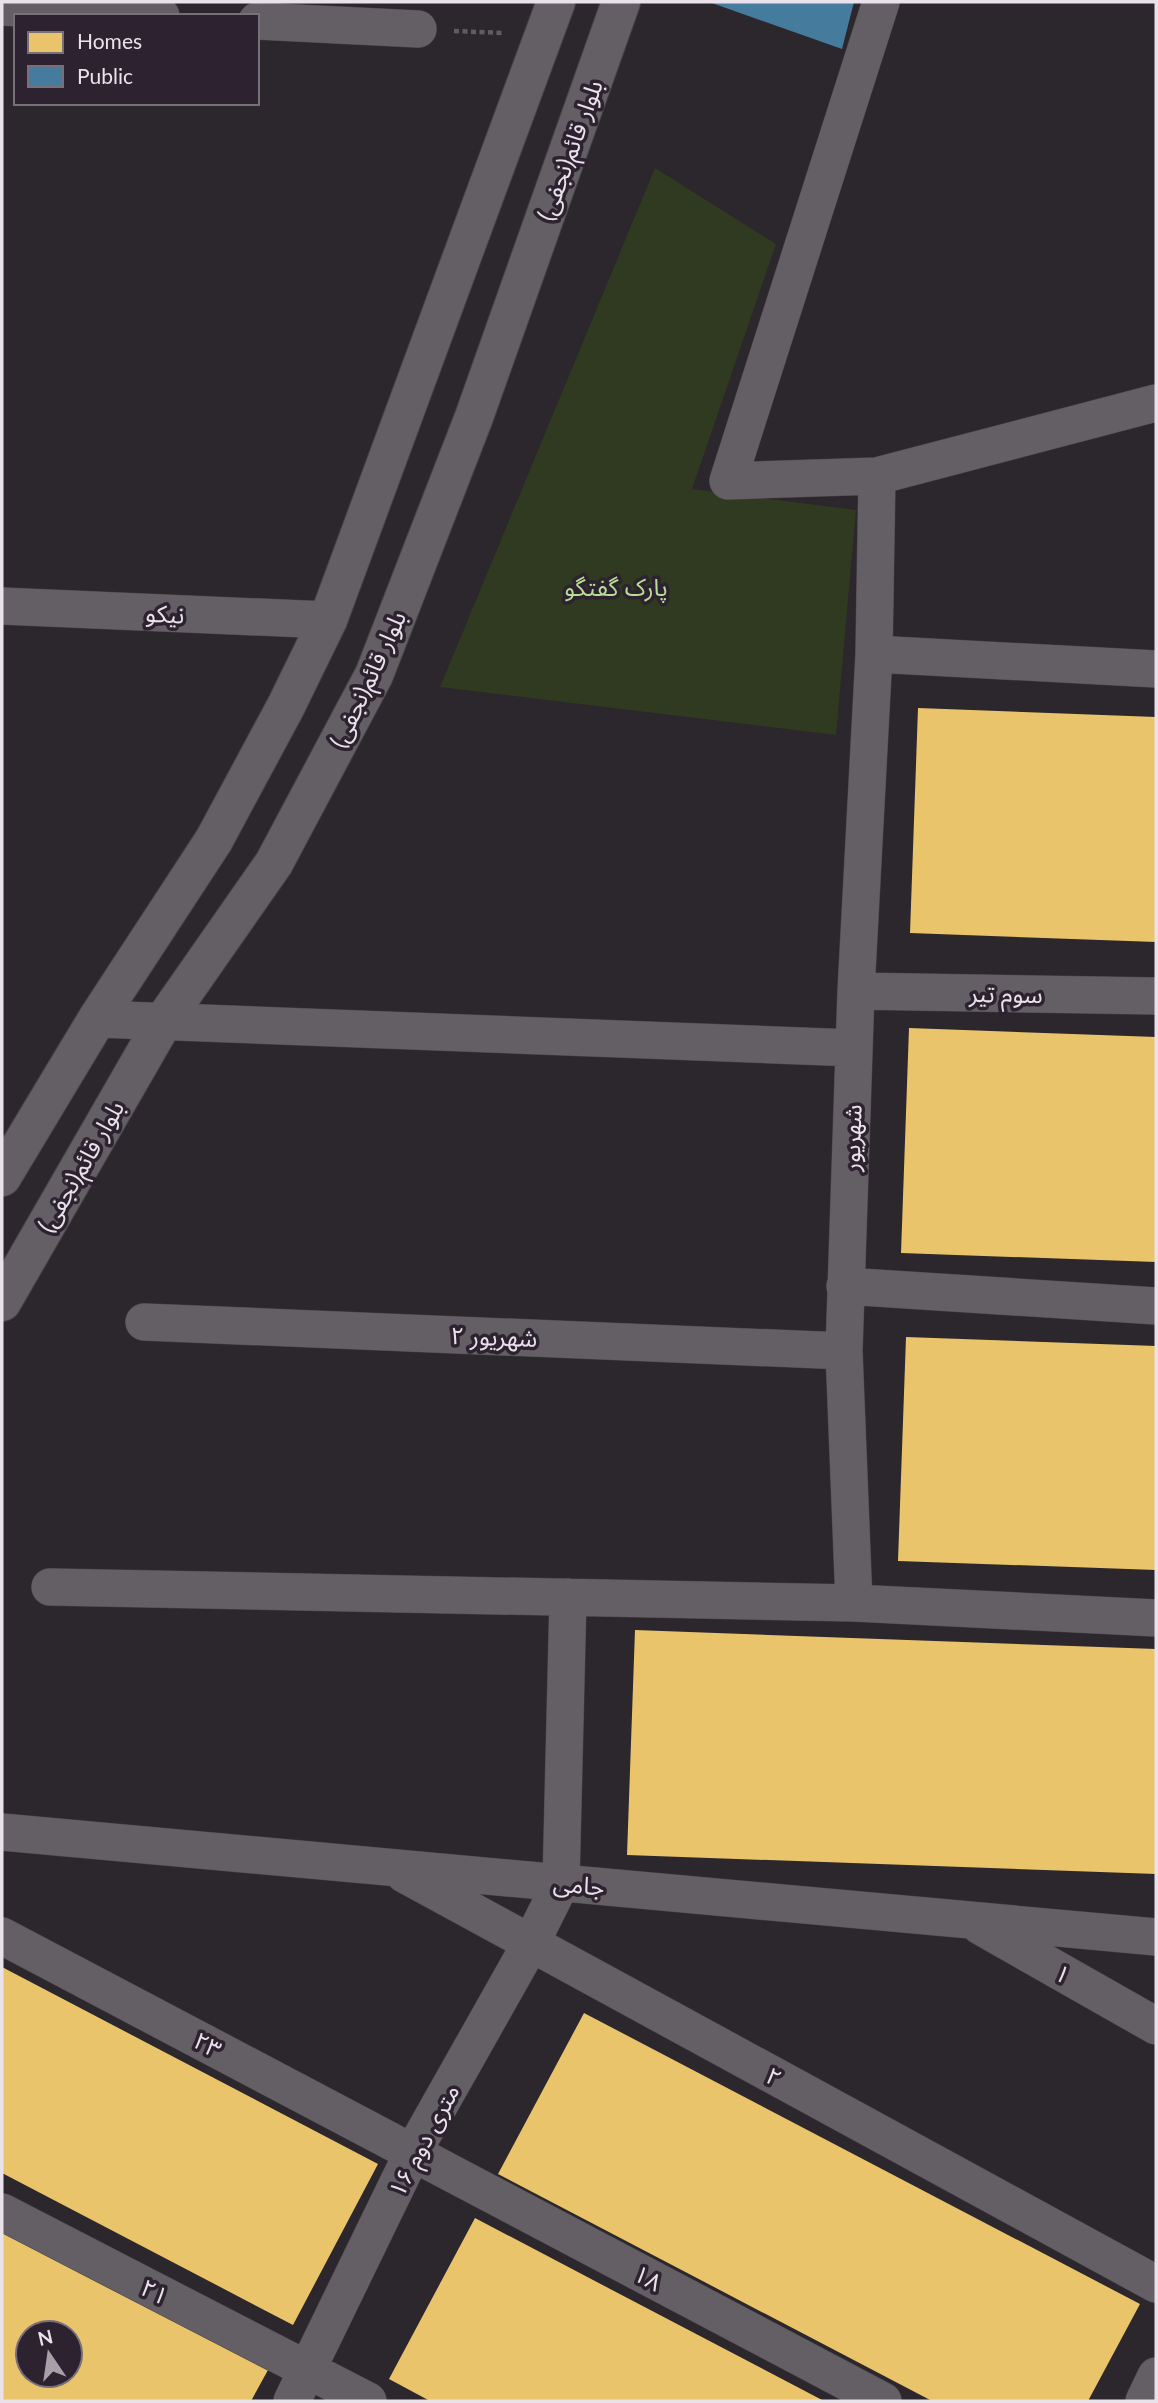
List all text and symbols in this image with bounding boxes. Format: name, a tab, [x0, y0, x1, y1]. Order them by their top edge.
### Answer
legend	[14, 14, 259, 105]
text: Homes	[77, 28, 142, 53]
text: Public	[77, 63, 133, 88]
street label: بلوار قائم(نجفی)	[530, 76, 612, 226]
park label: پارک گفتگو	[564, 572, 668, 603]
street label: نیکو	[145, 598, 185, 629]
street label: بلوار قائم(نجفی)	[323, 606, 415, 754]
street label: سوم تیر	[968, 978, 1043, 1013]
street label: بلوار قائم(نجفی)	[31, 1095, 133, 1239]
street label: شهریور	[835, 1104, 868, 1173]
street label: شهریور ۲	[450, 1320, 538, 1353]
street label: جامی	[552, 1867, 606, 1901]
street label: ۱	[1050, 1957, 1076, 1989]
street label: ۲۳	[189, 2025, 227, 2063]
street label: ۲	[761, 2060, 787, 2092]
street label: ۱۶ متری دوم	[381, 2079, 469, 2203]
street label: ۱۸	[629, 2258, 667, 2296]
street label: ۲۱	[136, 2272, 174, 2310]
north arrow	[14, 2319, 84, 2389]
text: N	[35, 2324, 55, 2350]

